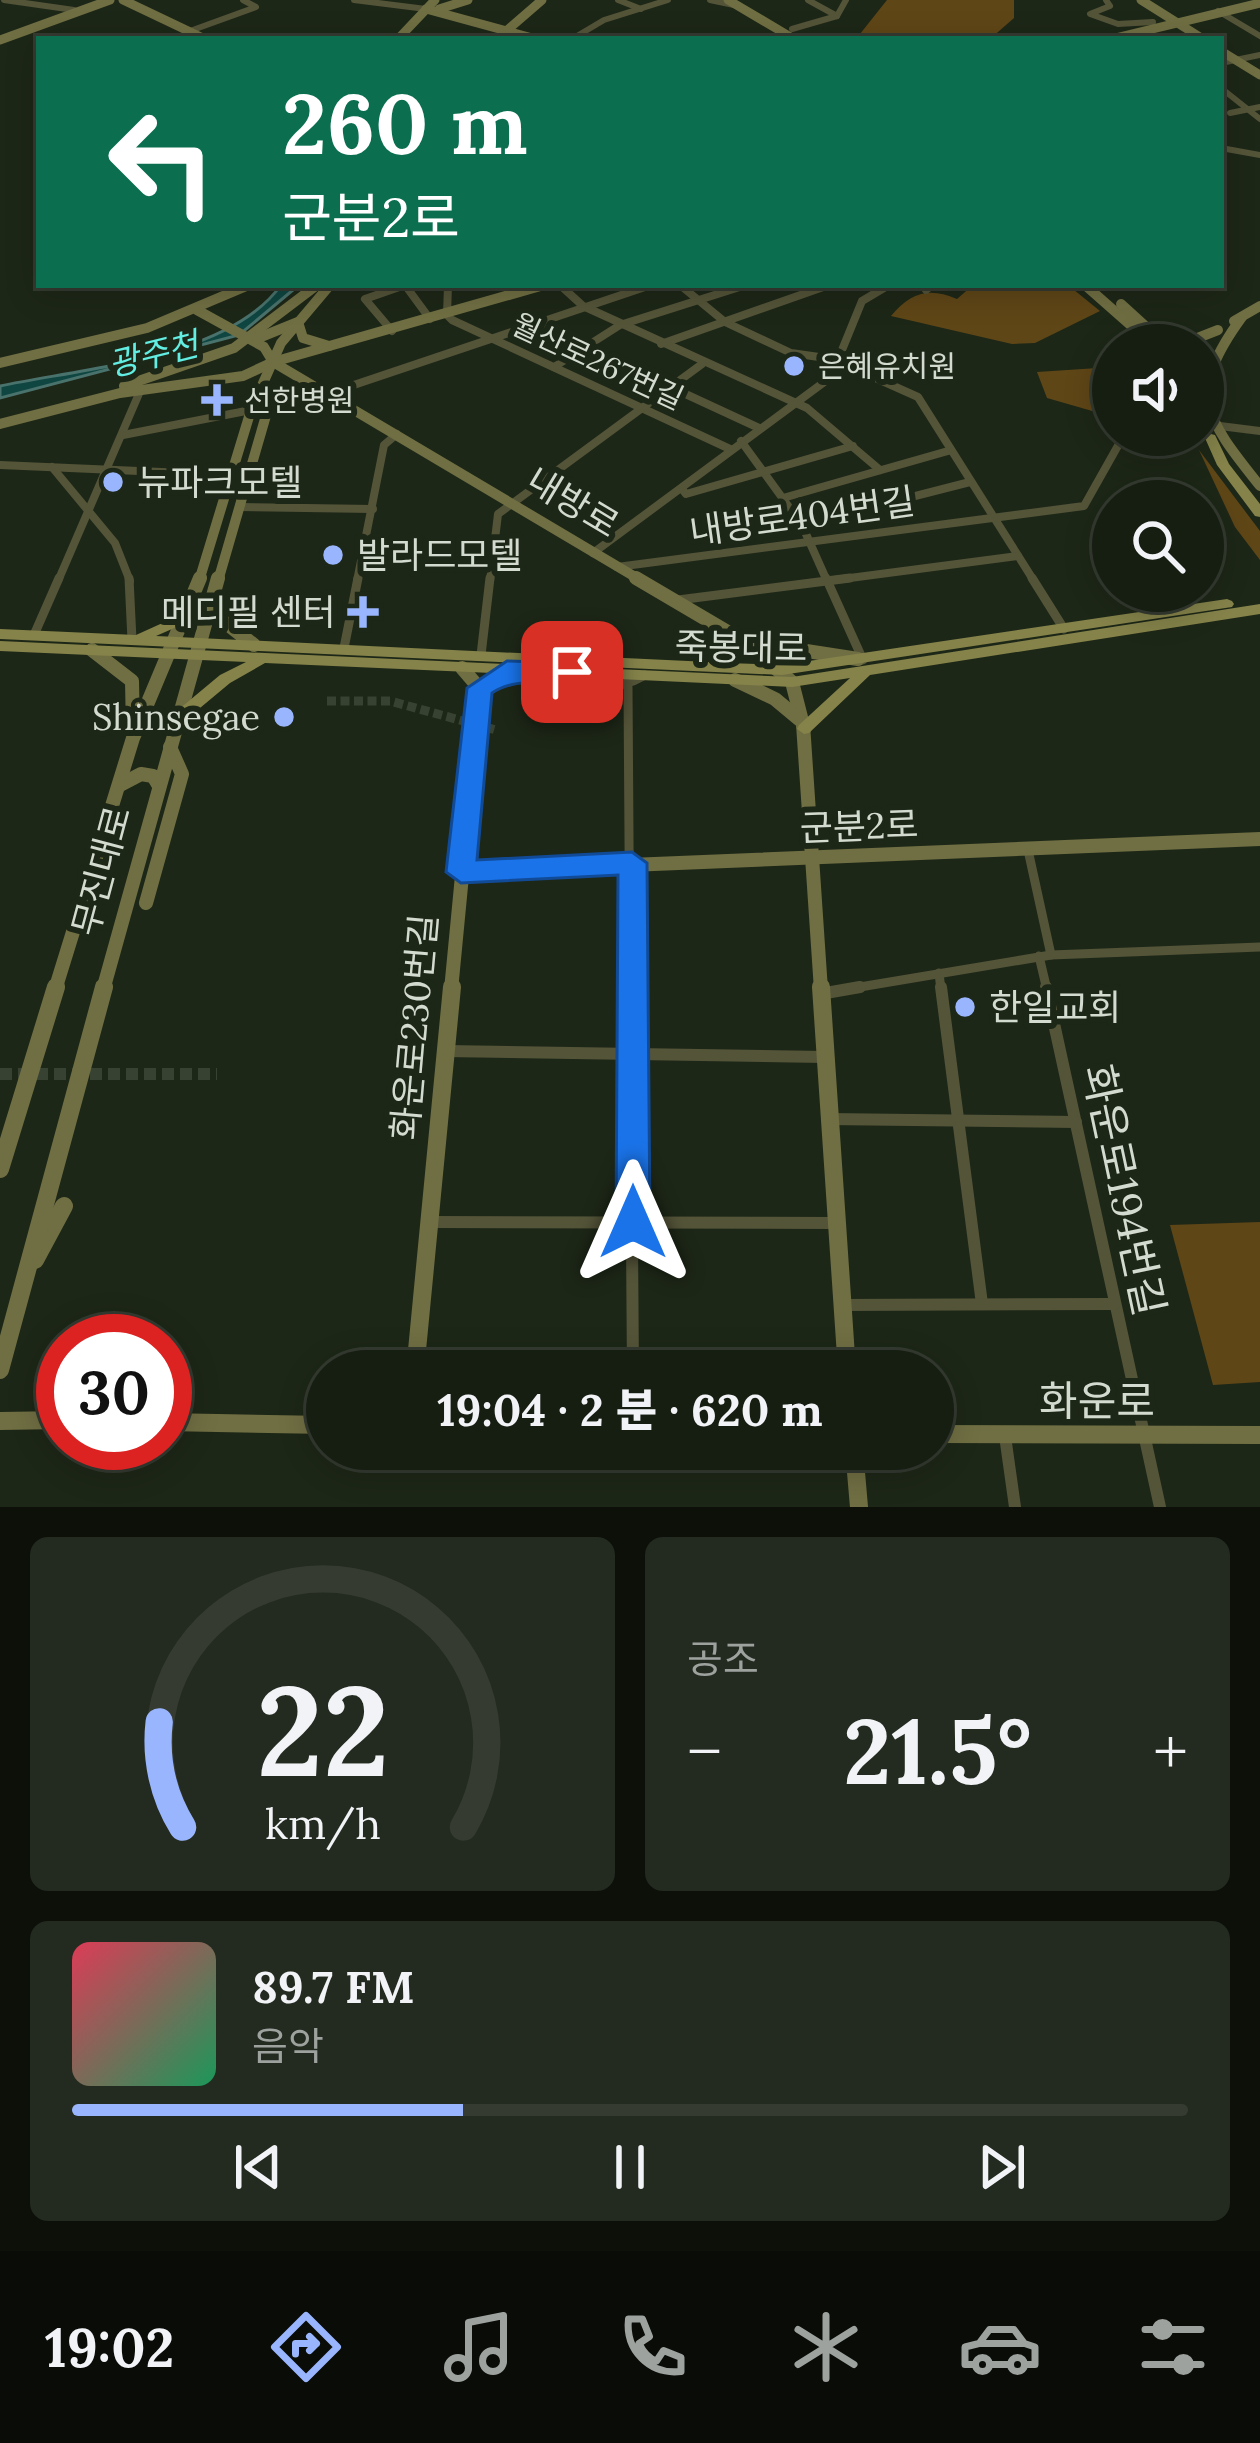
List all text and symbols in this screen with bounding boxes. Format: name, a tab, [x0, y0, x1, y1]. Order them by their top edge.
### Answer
text: 260 m	[282, 69, 528, 177]
icon: left	[84, 84, 240, 240]
text: 군분2로	[282, 183, 460, 252]
street label: 월산로267번길	[506, 305, 690, 417]
water label: 광주천	[104, 322, 206, 385]
map controls	[1092, 324, 1224, 612]
button: sound	[1092, 324, 1224, 456]
place label: 은혜유치원	[818, 347, 956, 385]
marker: 은혜유치원	[781, 353, 807, 379]
place label: 선한병원	[244, 381, 354, 419]
marker: 선한병원	[201, 384, 233, 416]
street label: 내방로	[519, 457, 627, 547]
place label: 뉴파크모텔	[137, 459, 303, 505]
marker: 뉴파크모텔	[100, 469, 126, 495]
street label: 내방로404번길	[686, 477, 918, 555]
button: search	[1092, 480, 1224, 612]
place label: 발라드모텔	[357, 532, 523, 578]
marker: 발라드모텔	[320, 542, 346, 568]
place label: 메디필 센터	[161, 589, 336, 635]
marker: 메디필 센터	[347, 596, 379, 628]
pin	[521, 621, 623, 723]
street label: 죽봉대로	[674, 623, 808, 671]
icon: arrive	[539, 639, 605, 705]
place label: Shinsegae	[92, 694, 260, 740]
marker: Shinsegae	[271, 704, 297, 730]
street label: 무진대로	[62, 801, 140, 941]
street label: 군분2로	[799, 801, 919, 851]
street label: 화운로230번길	[381, 912, 447, 1142]
place label: 한일교회	[989, 984, 1121, 1030]
marker: 한일교회	[952, 994, 978, 1020]
street label: 화운로194번길	[1071, 1059, 1177, 1321]
position arrow	[570, 1159, 696, 1285]
speed limit sign: 30	[36, 1314, 192, 1470]
street label: 화운로	[1039, 1374, 1155, 1428]
text: 19:04 · 2 분 · 620 m	[437, 1381, 823, 1438]
text: 공조	[687, 1634, 759, 1684]
text: 22	[256, 1650, 389, 1810]
text: 21.5°	[843, 1693, 1032, 1809]
text: −	[687, 1709, 722, 1793]
text: +	[1153, 1709, 1188, 1793]
text: km/h	[265, 1796, 380, 1851]
text: 89.7 FM	[252, 1958, 415, 2015]
text: 음악	[252, 2021, 324, 2071]
icon: previous	[225, 2134, 291, 2200]
icon: pause	[597, 2134, 663, 2200]
icon: next	[969, 2134, 1035, 2200]
icon: directions	[264, 2305, 348, 2389]
icon: music	[437, 2305, 521, 2389]
icon: phone	[611, 2305, 695, 2389]
icon: climate	[784, 2305, 868, 2389]
icon: car	[958, 2305, 1042, 2389]
icon: filters	[1131, 2305, 1215, 2389]
text: 19:02	[45, 2313, 174, 2382]

